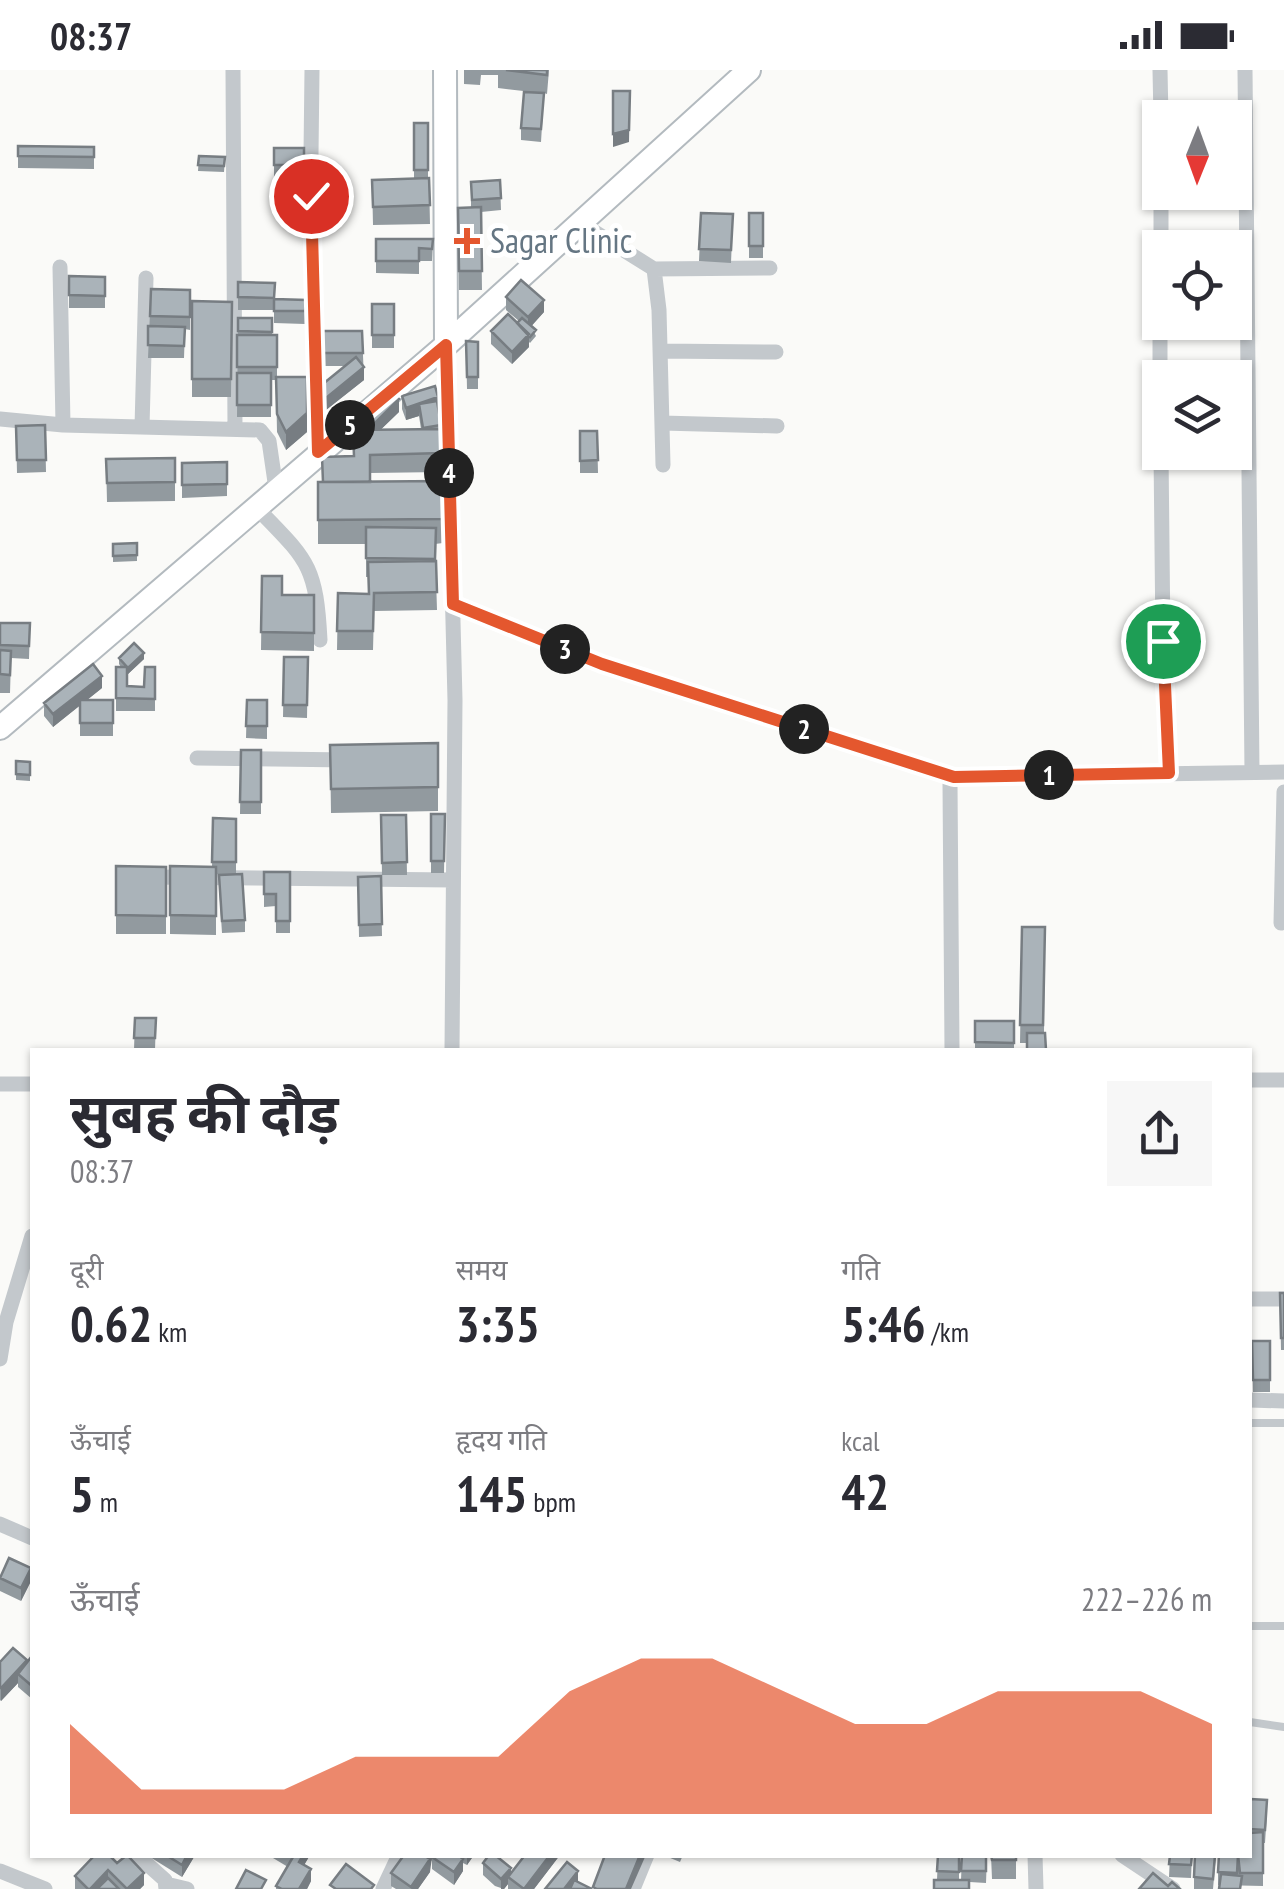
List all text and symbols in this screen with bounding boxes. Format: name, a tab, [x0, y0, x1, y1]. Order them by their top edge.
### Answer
text: 08:37	[50, 11, 132, 60]
north arrow	[1142, 100, 1252, 210]
map controls	[1142, 100, 1252, 470]
pin	[269, 154, 354, 239]
icon: check	[284, 169, 339, 224]
place label: Sagar Clinic	[490, 217, 632, 263]
marker: Sagar Clinic	[454, 228, 480, 254]
button: locate	[1142, 230, 1252, 340]
button: layers	[1142, 360, 1252, 470]
pin: 5	[325, 400, 375, 450]
text: 5	[343, 406, 357, 443]
pin: 4	[424, 448, 474, 498]
text: 4	[442, 454, 456, 491]
pin	[1121, 599, 1206, 684]
icon: arrive	[1136, 614, 1191, 669]
pin: 3	[540, 624, 590, 674]
text: 3	[558, 630, 572, 667]
pin: 2	[779, 704, 829, 754]
text: 2	[797, 710, 811, 747]
pin: 1	[1024, 750, 1074, 800]
text: 1	[1042, 756, 1056, 793]
text: सुबह की दौड़	[70, 1077, 339, 1148]
button: share	[1107, 1081, 1212, 1186]
text: 08:37	[70, 1150, 134, 1192]
text: दूरी	[70, 1251, 104, 1288]
text: समय	[456, 1251, 508, 1288]
text: गति	[841, 1251, 880, 1288]
text: 0.62	[70, 1291, 152, 1356]
text: 3:35	[456, 1291, 540, 1356]
text: 5:46	[841, 1291, 926, 1356]
text: km	[152, 1313, 187, 1350]
text: /km	[926, 1313, 969, 1350]
text: ऊँचाई	[70, 1421, 131, 1458]
text: हृदय गति	[456, 1421, 547, 1458]
text: kcal	[841, 1422, 880, 1459]
text: 42	[841, 1459, 889, 1524]
text: 5	[70, 1461, 94, 1526]
text: 145	[456, 1461, 527, 1526]
text: m	[94, 1483, 118, 1520]
text: bpm	[527, 1483, 576, 1520]
text: ऊँचाई	[70, 1578, 139, 1620]
text: 222–226 m	[1081, 1578, 1212, 1620]

